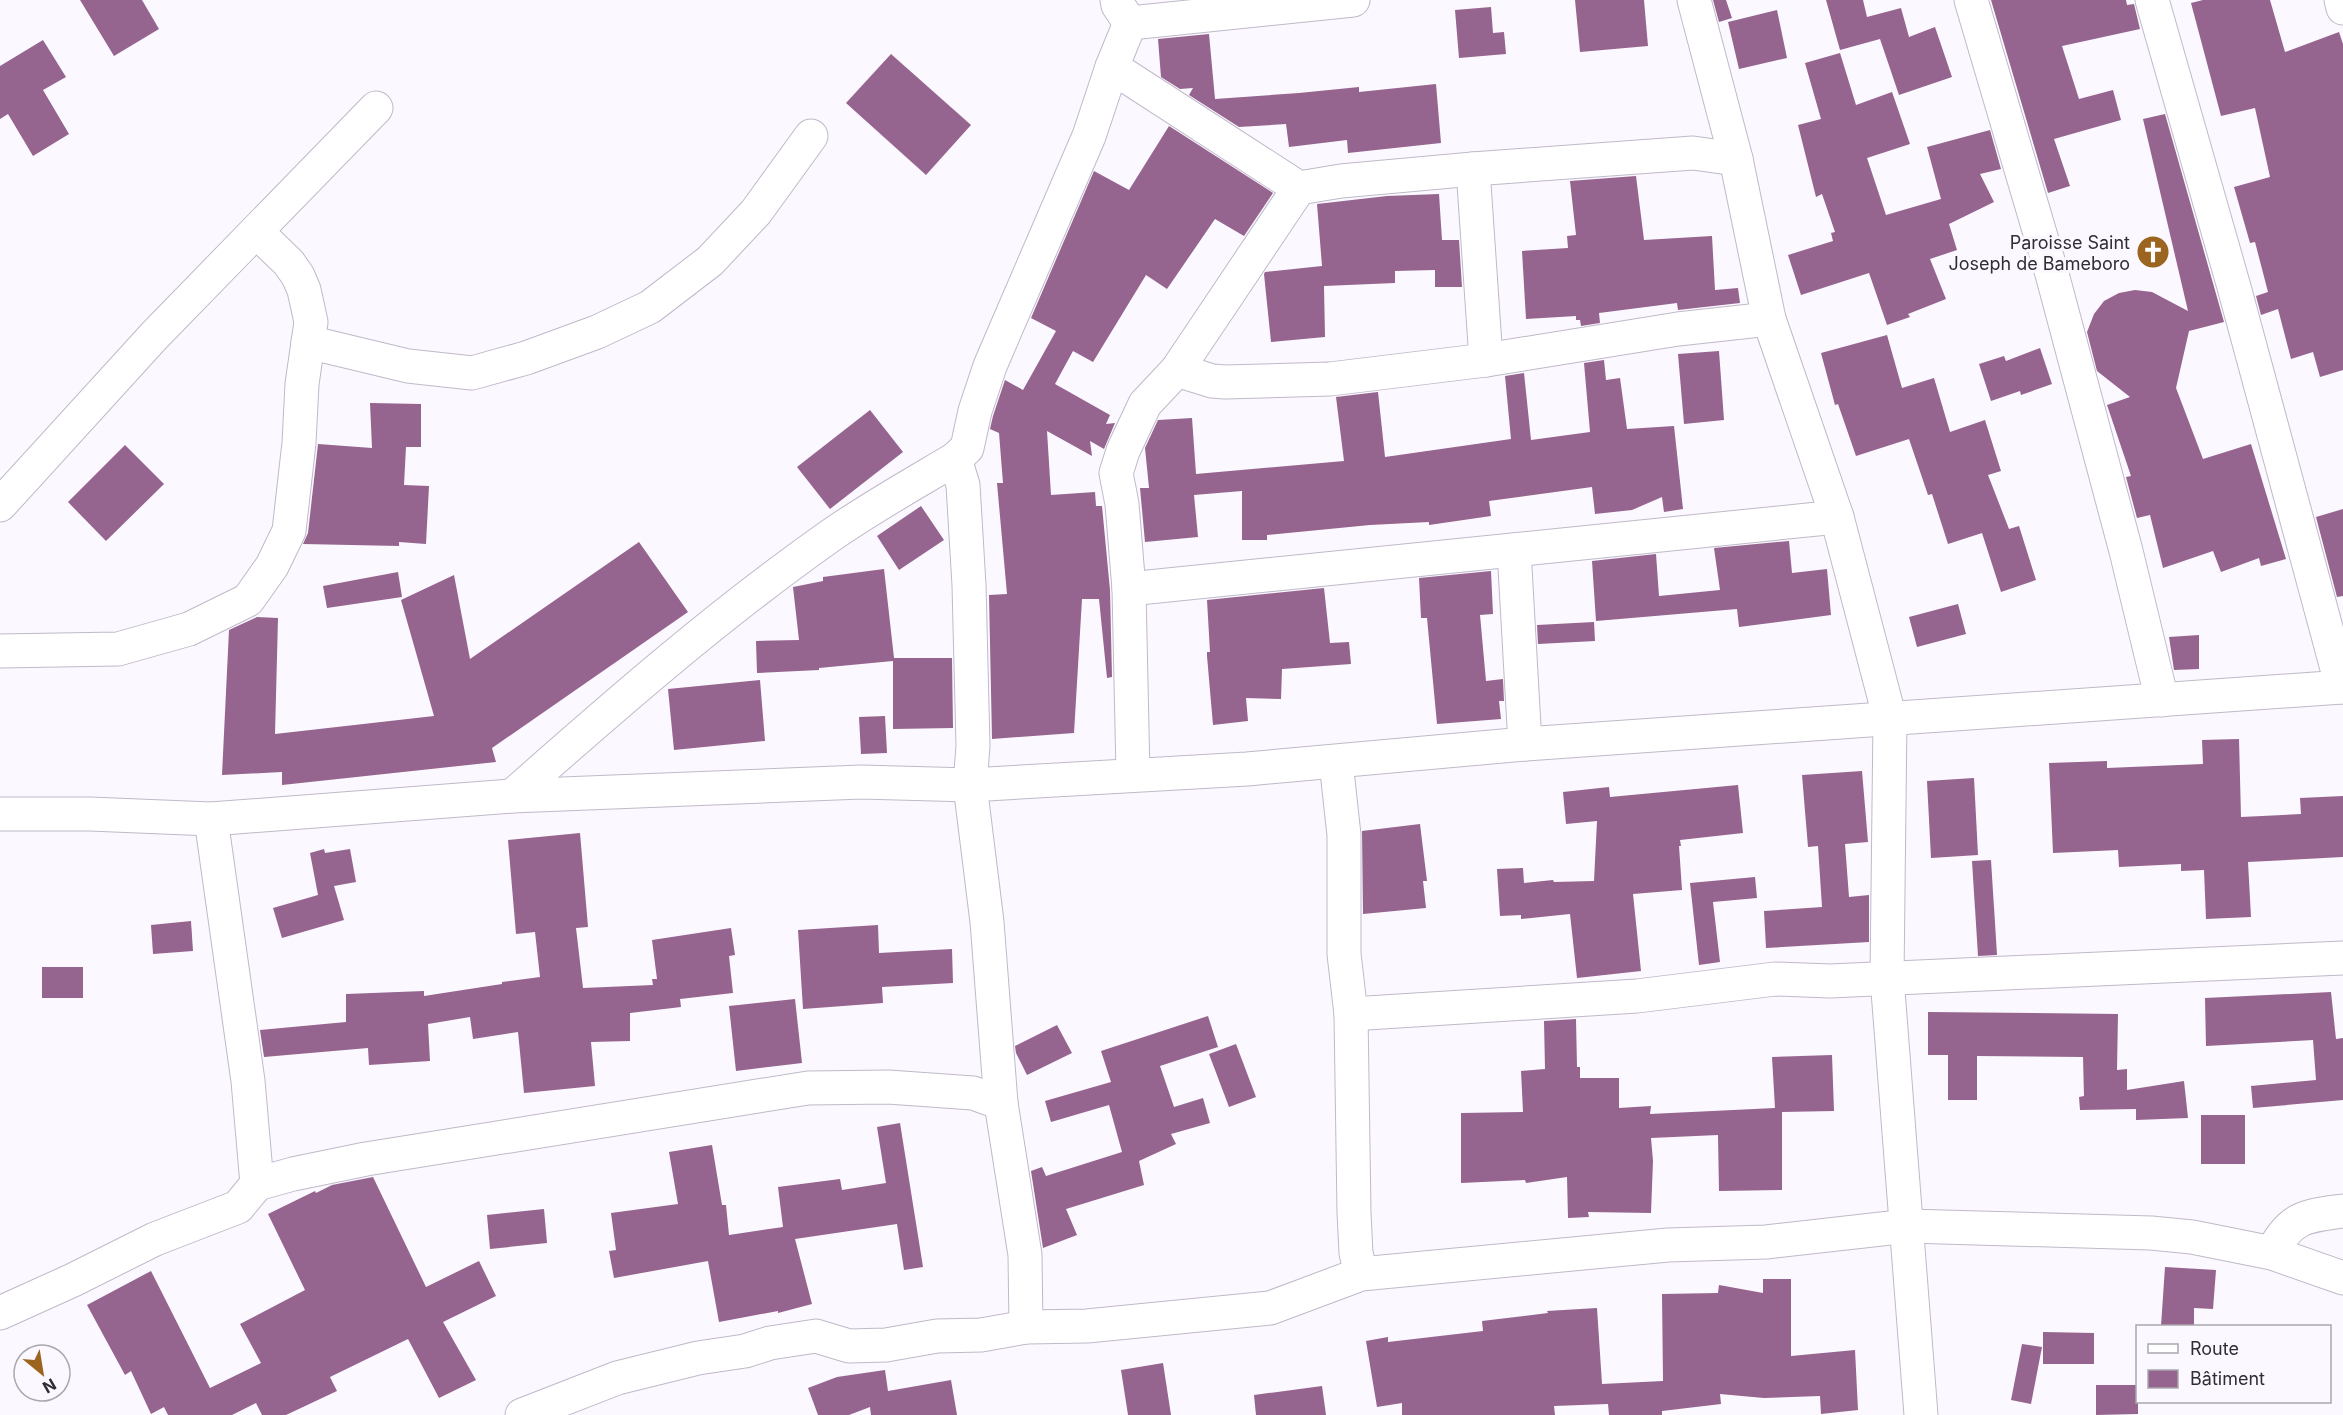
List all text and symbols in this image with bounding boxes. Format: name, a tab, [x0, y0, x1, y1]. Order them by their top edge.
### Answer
place label: Paroisse Saint Joseph de Bameboro	[1948, 232, 2130, 274]
church icon: Paroisse Saint Joseph de Bameboro	[2135, 234, 2171, 270]
legend	[2136, 1325, 2331, 1403]
text: Route	[2190, 1338, 2239, 1359]
north arrow	[12, 1343, 72, 1403]
text: Bâtiment	[2190, 1368, 2265, 1389]
text: N	[39, 1374, 60, 1398]

